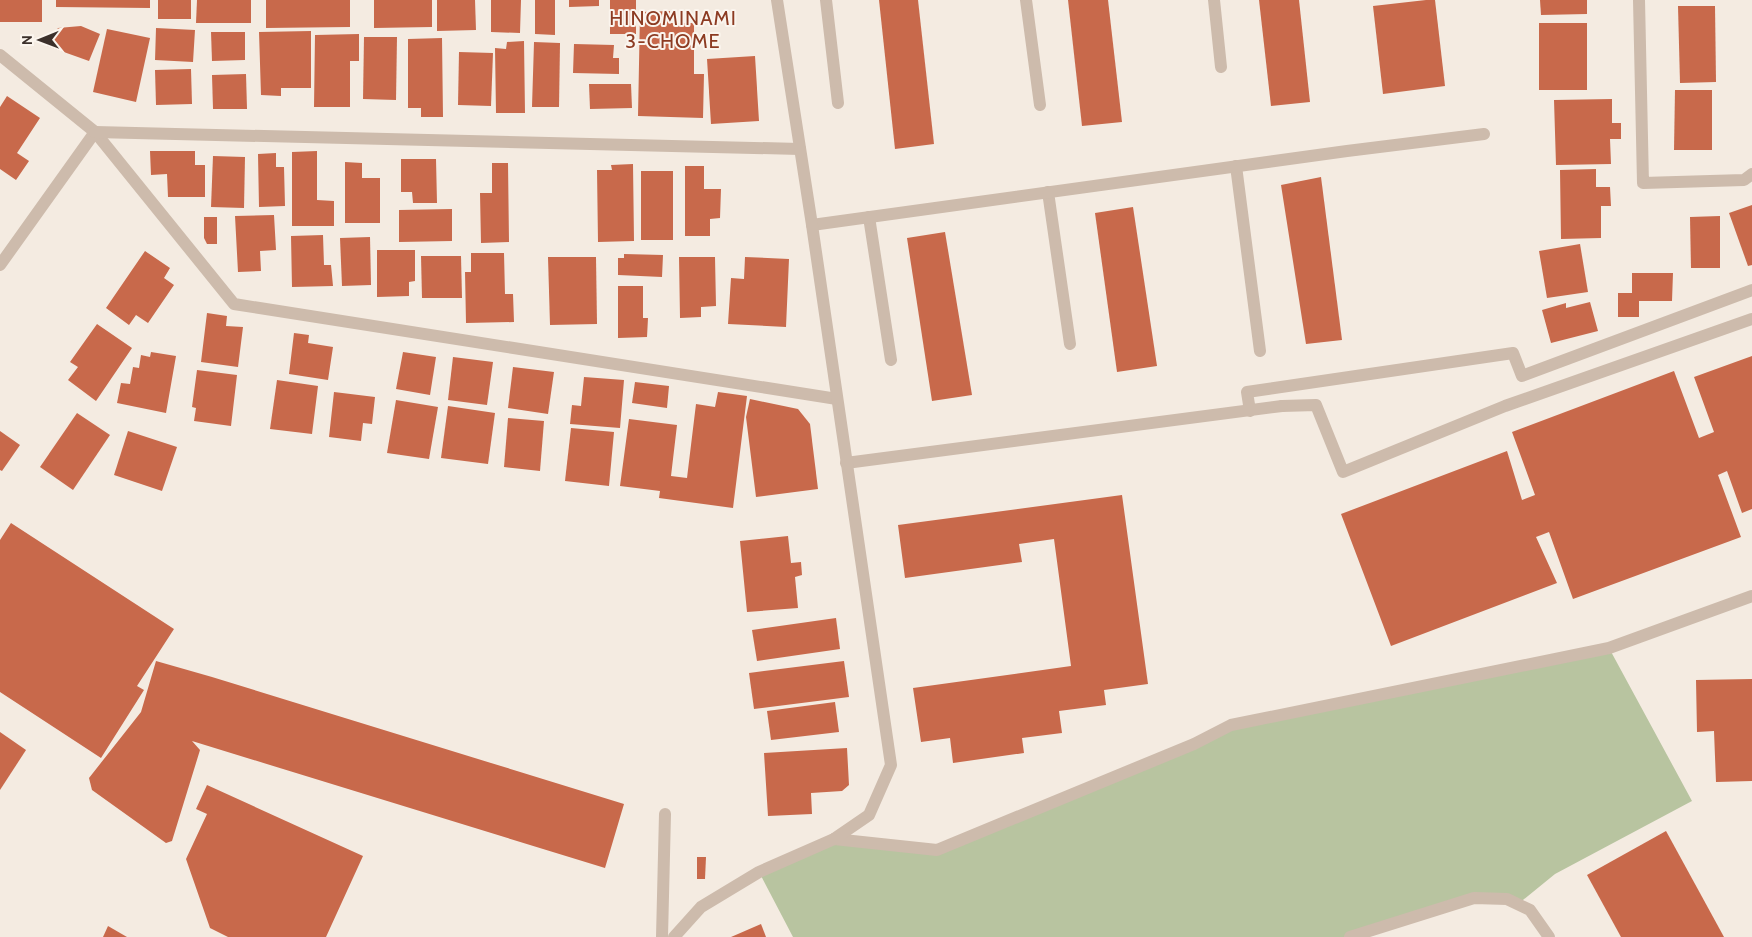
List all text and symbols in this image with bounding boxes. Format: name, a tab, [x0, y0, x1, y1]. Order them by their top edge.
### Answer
district label: HINOMINAMI 3-CHOME	[609, 6, 737, 53]
north arrow	[15, 15, 65, 65]
text: N	[18, 35, 36, 45]

